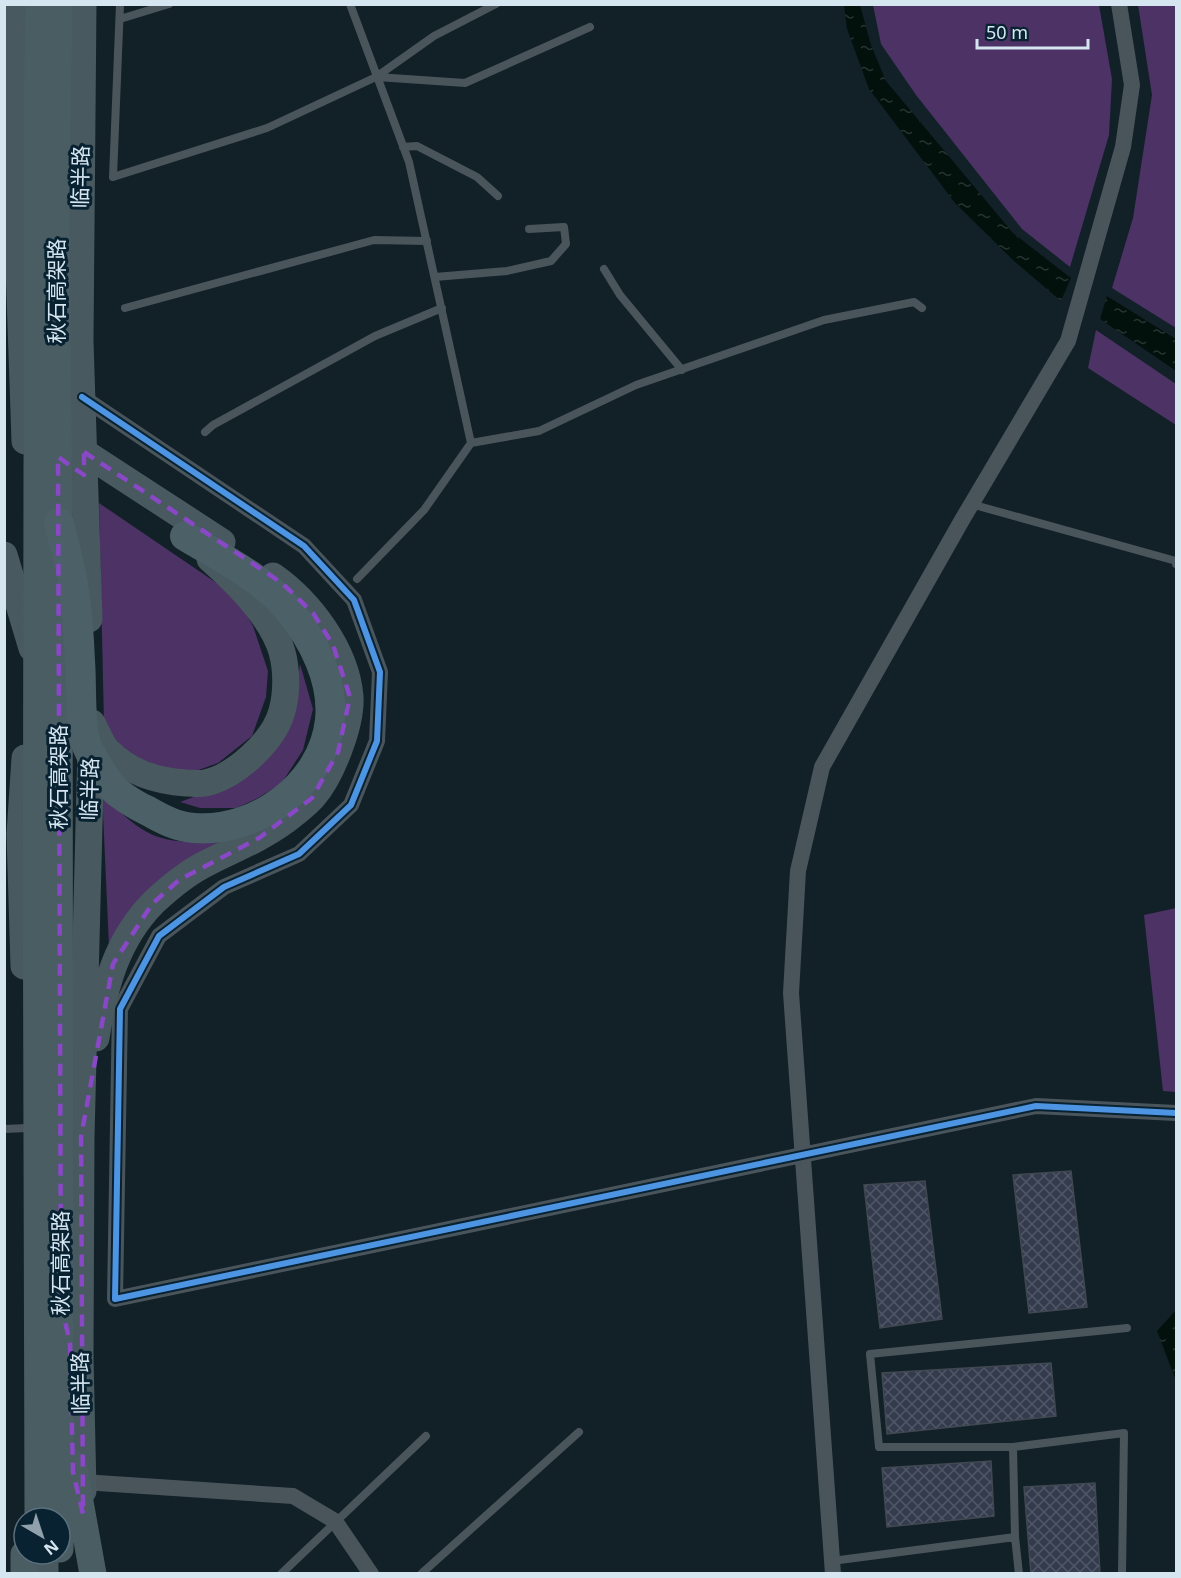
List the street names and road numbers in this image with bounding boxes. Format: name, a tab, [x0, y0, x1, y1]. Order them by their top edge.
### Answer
street label: 临半路	[65, 145, 95, 209]
street label: 秋石高架路	[42, 239, 70, 344]
street label: 秋石高架路	[44, 725, 72, 830]
street label: 临半路	[74, 757, 104, 821]
street label: 秋石高架路	[46, 1211, 74, 1316]
street label: 临半路	[65, 1351, 95, 1415]

